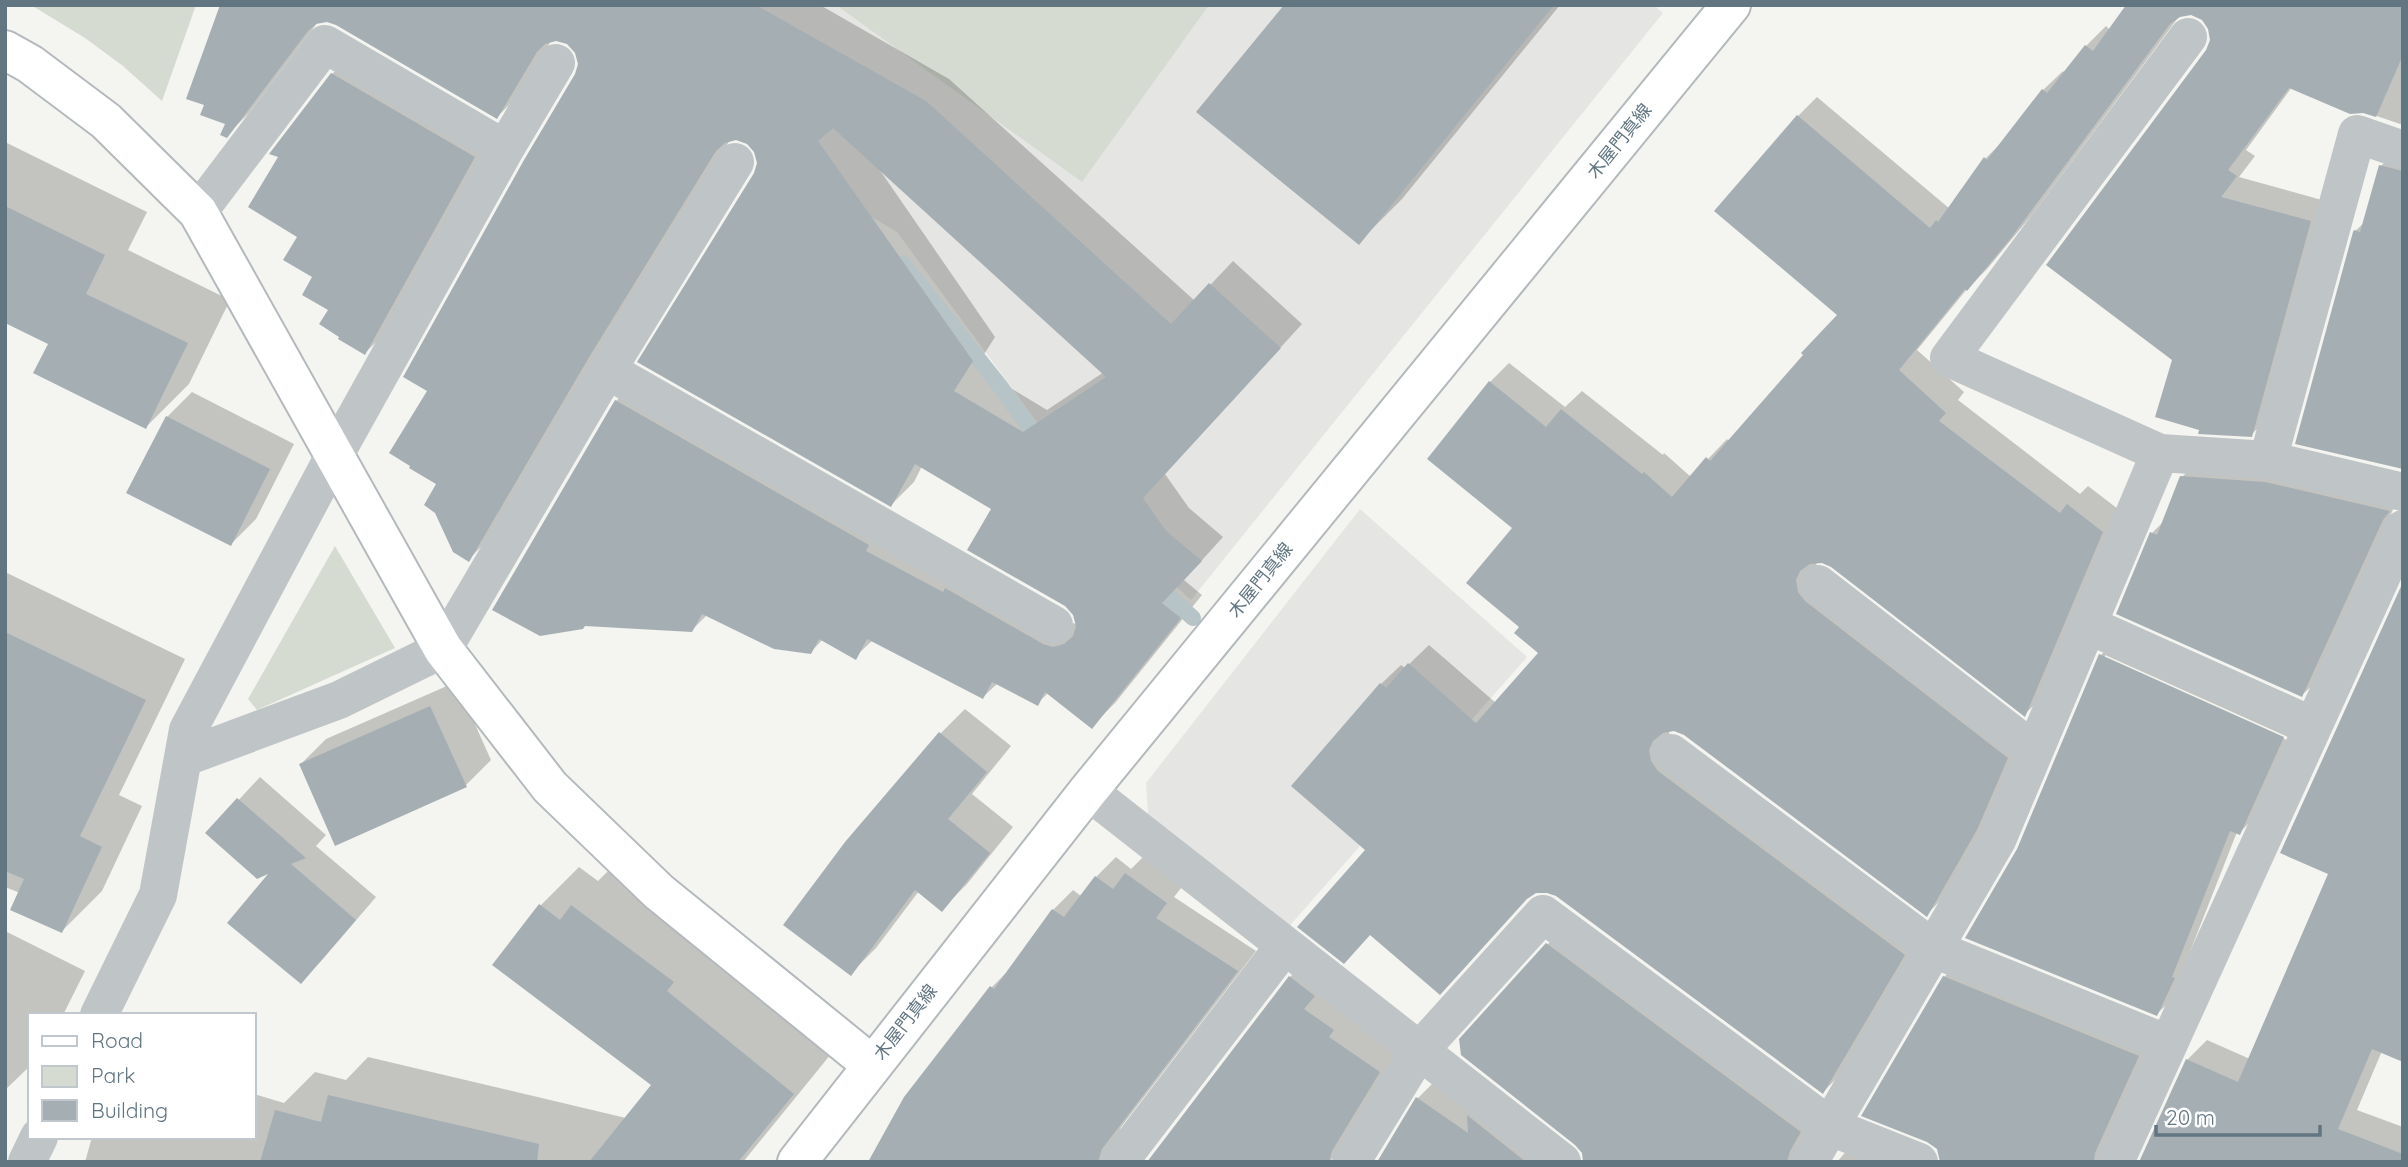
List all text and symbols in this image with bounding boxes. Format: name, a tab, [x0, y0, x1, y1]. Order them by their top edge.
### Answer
street label: 木屋門真線	[1582, 99, 1656, 183]
street label: 木屋門真線	[1223, 538, 1297, 622]
street label: 木屋門真線	[868, 979, 942, 1065]
legend	[28, 1013, 256, 1139]
text: Road	[91, 1027, 143, 1053]
text: Park	[91, 1062, 135, 1088]
scale bar	[2156, 1094, 2320, 1138]
text: Building	[91, 1097, 168, 1123]
text: 20 m	[2166, 1104, 2215, 1130]

